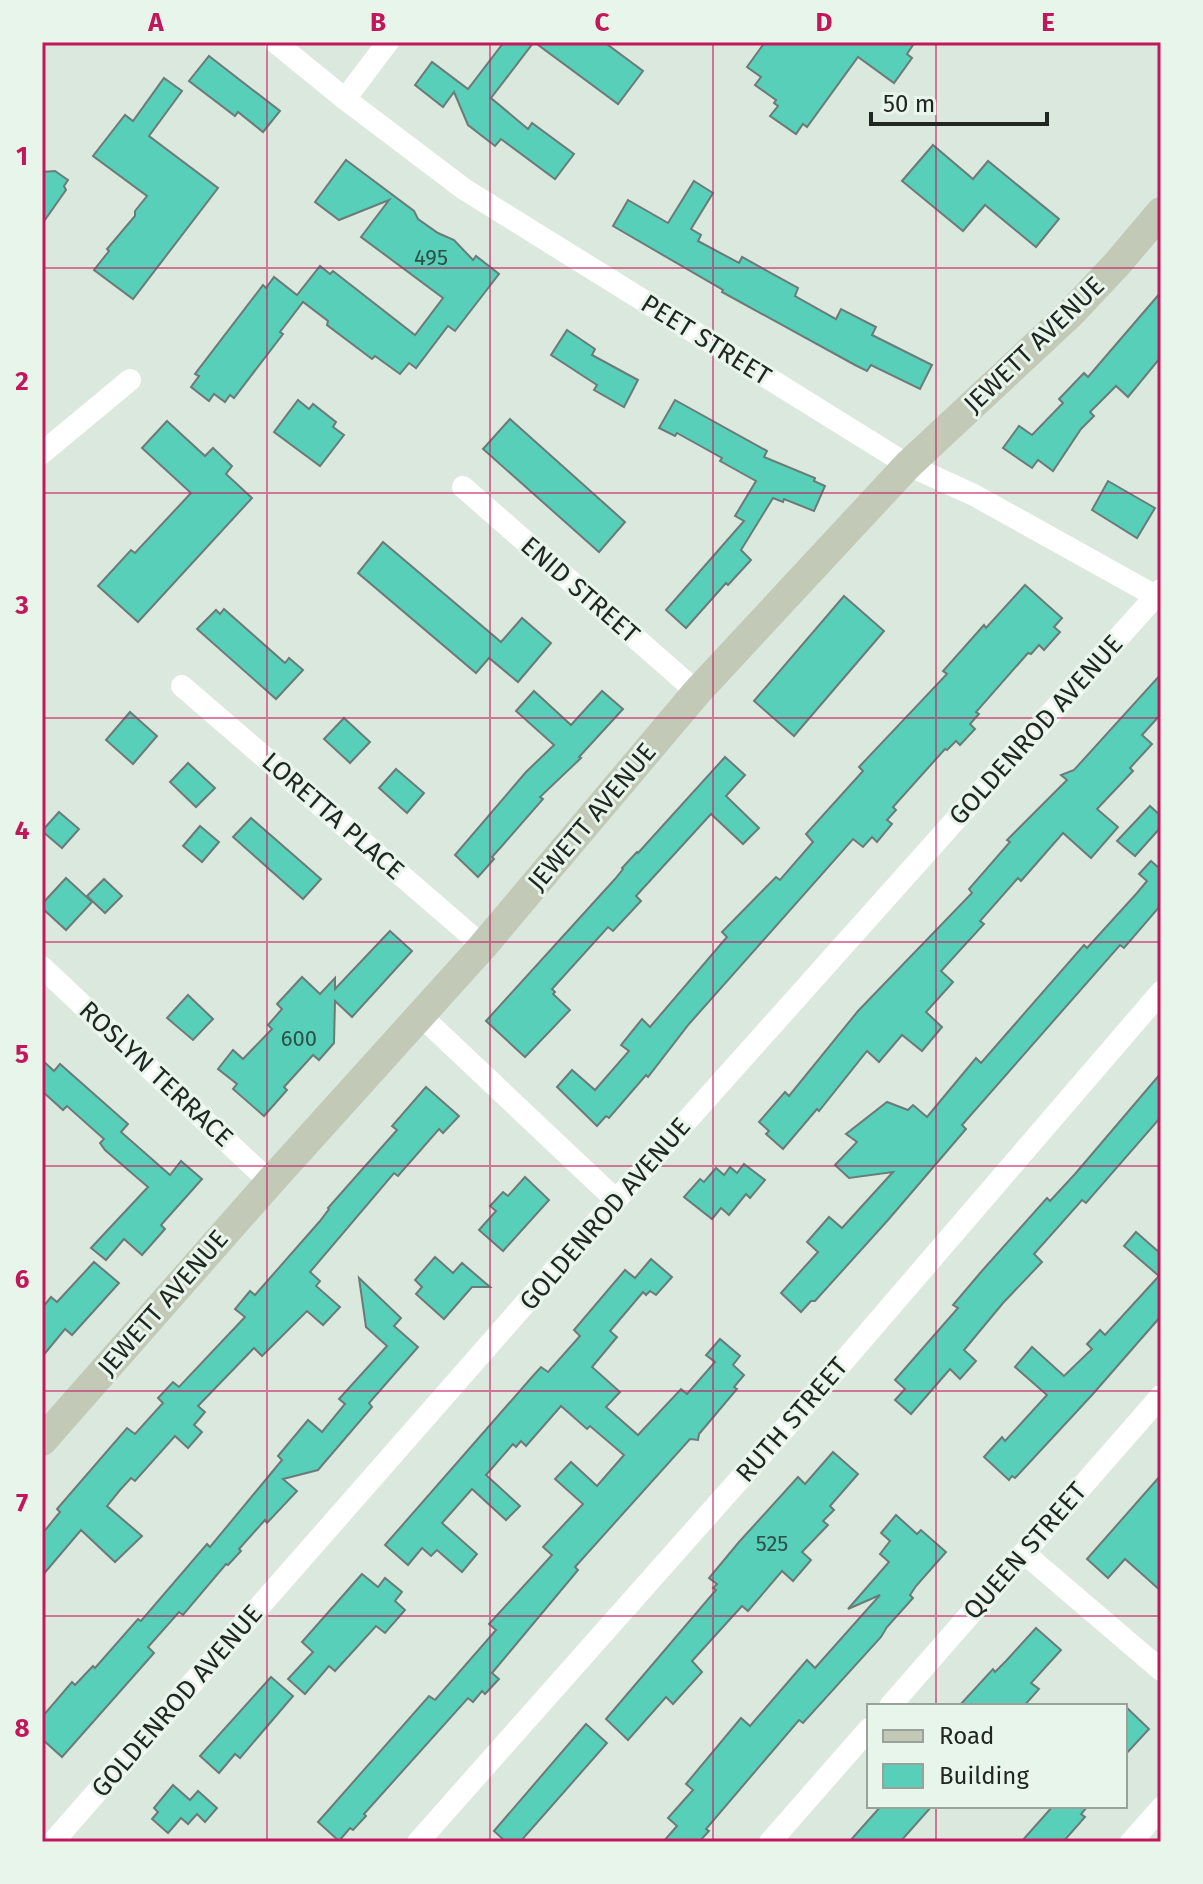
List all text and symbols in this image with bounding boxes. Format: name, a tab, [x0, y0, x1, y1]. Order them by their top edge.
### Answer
text: A	[147, 7, 164, 38]
text: B	[370, 7, 386, 38]
text: C	[595, 7, 610, 38]
text: D	[816, 7, 833, 38]
text: E	[1041, 7, 1055, 38]
scale bar	[871, 76, 1047, 126]
text: 50 m	[883, 90, 935, 118]
text: 1	[16, 141, 28, 172]
house number: 495	[414, 244, 448, 271]
street label: JEWETT AVENUE	[957, 270, 1111, 420]
street label: PEET STREET	[635, 288, 777, 392]
text: 2	[15, 366, 29, 397]
street label: ENID STREET	[514, 530, 646, 650]
text: 3	[14, 590, 29, 621]
street label: GOLDENROD AVENUE	[943, 629, 1129, 831]
street label: JEWETT AVENUE	[521, 737, 663, 897]
street label: LORETTA PLACE	[256, 746, 410, 886]
text: 4	[15, 815, 30, 846]
street label: ROSLYN TERRACE	[73, 995, 239, 1153]
house number: 600	[281, 1025, 317, 1052]
text: 5	[15, 1039, 29, 1070]
street label: GOLDENROD AVENUE	[513, 1112, 697, 1316]
street label: JEWETT AVENUE	[91, 1224, 235, 1382]
text: 6	[15, 1264, 30, 1295]
street label: RUTH STREET	[730, 1351, 855, 1489]
street label: QUEEN STREET	[957, 1476, 1093, 1626]
text: 7	[16, 1488, 28, 1519]
house number: 525	[756, 1530, 788, 1557]
street label: GOLDENROD AVENUE	[85, 1599, 269, 1803]
legend	[867, 1704, 1127, 1808]
text: 8	[14, 1713, 30, 1744]
text: Road	[939, 1722, 994, 1750]
text: Building	[939, 1762, 1029, 1790]

